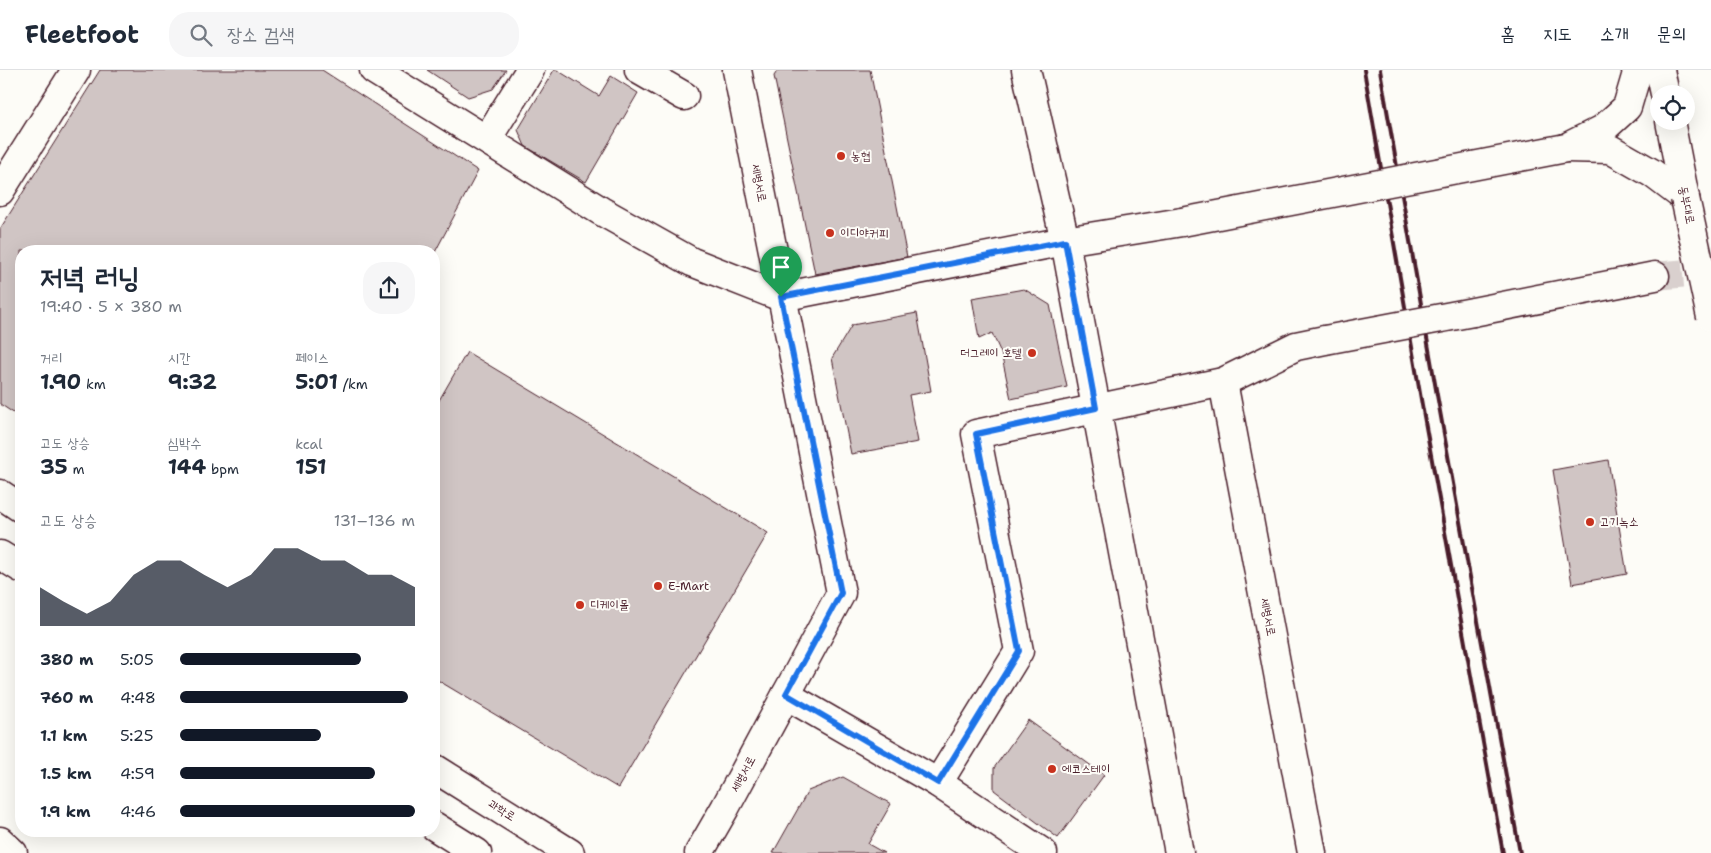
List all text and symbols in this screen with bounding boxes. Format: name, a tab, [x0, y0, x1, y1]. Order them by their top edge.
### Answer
search box	[169, 12, 519, 57]
text: Fleetfoot	[25, 19, 139, 51]
icon: search	[187, 21, 215, 49]
text: 장소 검색	[227, 22, 294, 47]
text: 홈	[1501, 22, 1515, 46]
text: 지도	[1543, 22, 1572, 46]
text: 소개	[1600, 22, 1629, 46]
text: 문의	[1657, 22, 1686, 46]
map controls	[1650, 85, 1695, 130]
button: locate	[1650, 85, 1695, 130]
place label: 농협	[851, 148, 870, 164]
marker: 농협	[835, 150, 847, 162]
street label: 세병서로	[747, 163, 771, 203]
street label: 동부대로	[1675, 184, 1699, 226]
place label: 이디야커피	[840, 225, 888, 241]
marker: 이디야커피	[824, 227, 836, 239]
pin	[760, 246, 802, 297]
icon: arrive	[767, 253, 795, 281]
text: 저녁 러닝	[40, 258, 140, 296]
button: share	[363, 262, 415, 314]
text: 19:40 · 5 × 380 m	[40, 296, 182, 317]
place label: 더그레이 호텔	[960, 345, 1022, 361]
marker: 더그레이 호텔	[1026, 347, 1038, 359]
text: 거리	[40, 349, 63, 367]
text: 시간	[168, 349, 190, 367]
text: 페이스	[295, 349, 329, 367]
text: 1.90	[40, 368, 81, 396]
text: 9:32	[168, 368, 217, 396]
text: 5:01	[295, 368, 338, 396]
text: km	[81, 375, 106, 393]
text: /km	[338, 375, 368, 393]
text: 고도 상승	[40, 434, 90, 452]
text: 심박수	[168, 434, 201, 452]
text: kcal	[295, 435, 323, 453]
text: 35	[40, 453, 68, 481]
text: 144	[168, 453, 206, 481]
text: 151	[295, 453, 327, 481]
text: m	[68, 460, 85, 478]
text: bpm	[206, 460, 239, 478]
text: 고도 상승	[40, 510, 97, 531]
text: 131–136 m	[334, 510, 415, 531]
place label: 고기녹소	[1600, 514, 1639, 530]
marker: 고기녹소	[1584, 516, 1596, 528]
place label: E-Mart	[668, 578, 709, 594]
marker: E-Mart	[652, 580, 664, 592]
place label: 디케이몰	[590, 597, 629, 613]
street label: 세병서로	[1256, 597, 1280, 637]
marker: 디케이몰	[574, 599, 586, 611]
text: 380 m	[40, 649, 94, 670]
text: 5:05	[120, 649, 154, 670]
text: 760 m	[40, 687, 93, 708]
text: 4:48	[120, 687, 156, 708]
text: 1.1 km	[40, 725, 87, 746]
text: 5:25	[120, 725, 153, 746]
street label: 세병서로	[727, 753, 759, 795]
place label: 에코스테이	[1062, 761, 1110, 777]
text: 1.5 km	[40, 763, 92, 784]
text: 4:59	[120, 763, 155, 784]
marker: 에코스테이	[1046, 763, 1058, 775]
street label: 과학로	[485, 796, 519, 824]
text: 1.9 km	[40, 801, 91, 822]
text: 4:46	[120, 801, 156, 822]

